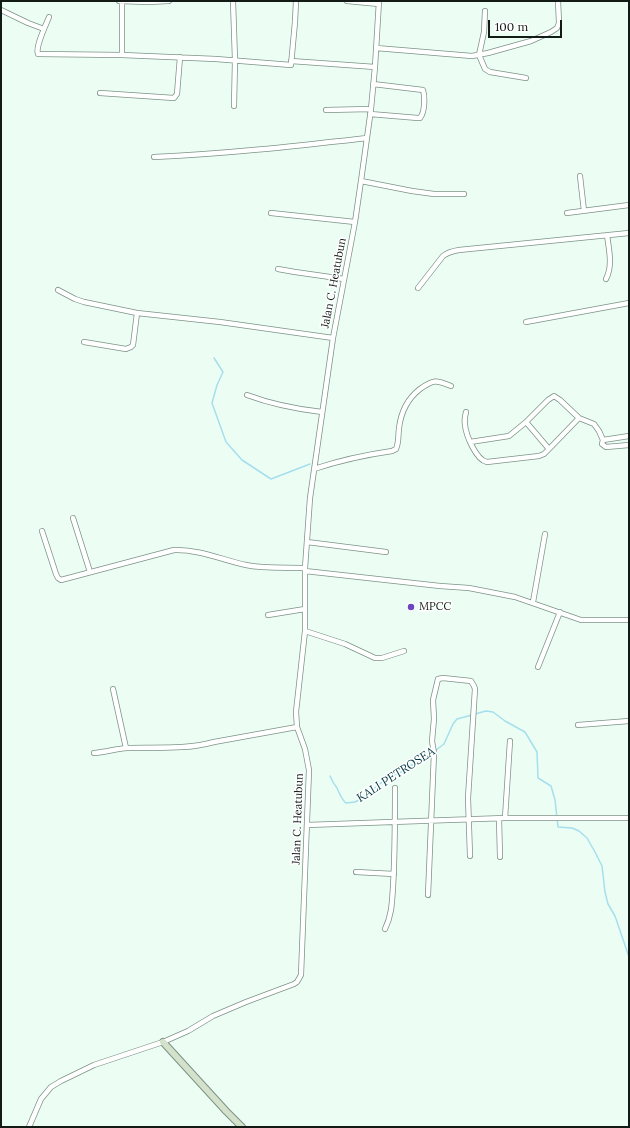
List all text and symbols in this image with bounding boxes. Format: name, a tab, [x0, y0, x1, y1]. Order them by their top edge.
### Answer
scale bar	[490, 12, 564, 38]
text: 100 m	[495, 19, 528, 34]
street label: Jalan C. Heatubun	[319, 237, 349, 329]
place label: MPCC	[419, 600, 451, 614]
marker: MPCC	[406, 602, 416, 612]
water label: KALI PETROSEA	[354, 744, 438, 806]
street label: Jalan C. Heatubun	[290, 773, 306, 865]

